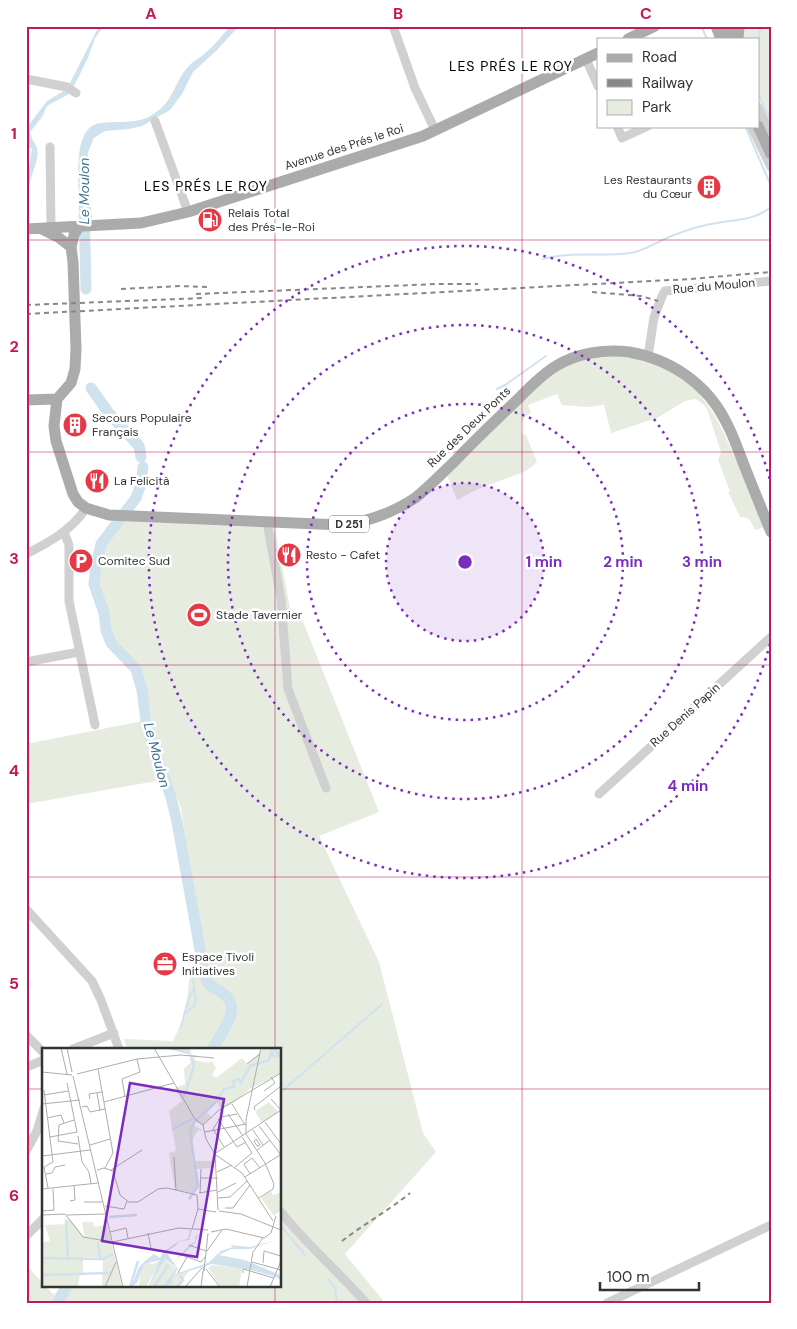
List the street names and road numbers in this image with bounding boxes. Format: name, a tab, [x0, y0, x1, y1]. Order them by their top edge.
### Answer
street label: Avenue des Prés le Roi	[282, 120, 406, 174]
street label: Rue du Moulon	[672, 274, 756, 298]
street label: Rue des Deux Ponts	[424, 383, 514, 471]
road number: D 251	[329, 516, 369, 532]
street label: Rue Denis Papin	[647, 679, 723, 751]

